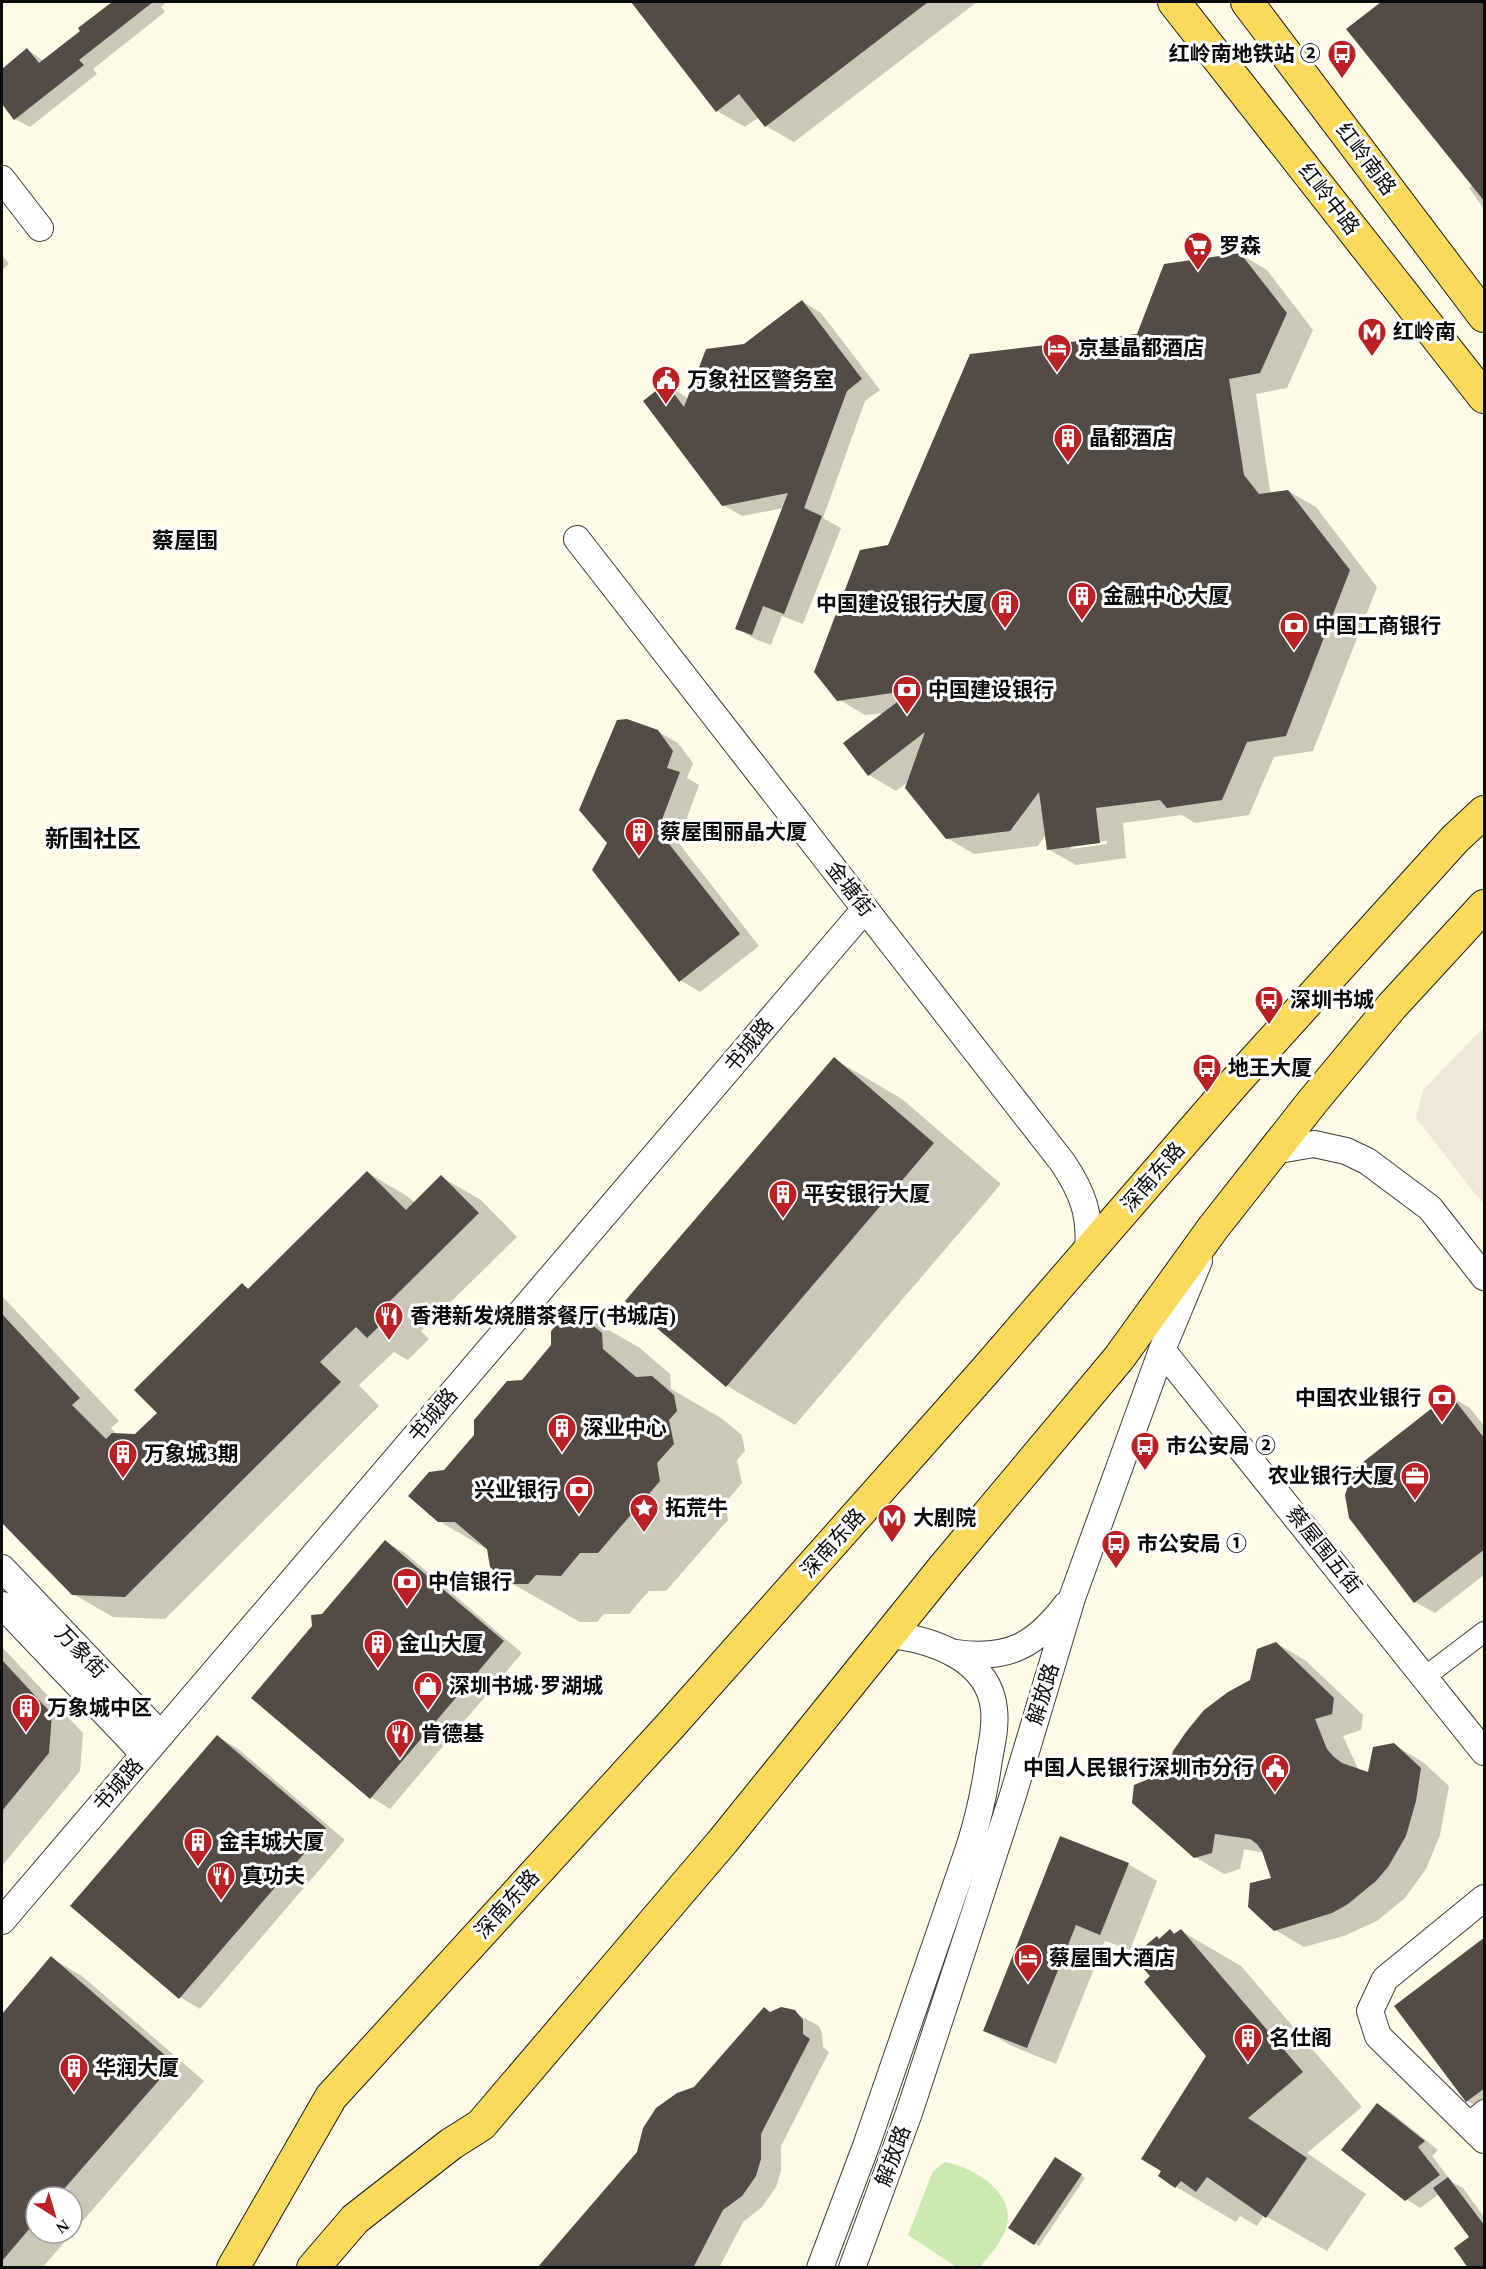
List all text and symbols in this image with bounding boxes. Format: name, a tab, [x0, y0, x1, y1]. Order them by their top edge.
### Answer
bus stop icon: 红岭南地铁站 ②	[1326, 38, 1358, 80]
place label: 红岭南地铁站 ②	[1169, 42, 1321, 66]
street label: 红岭南路	[1331, 118, 1401, 200]
street label: 红岭中路	[1294, 159, 1364, 239]
supermarket icon: 罗森	[1182, 230, 1214, 272]
place label: 罗森	[1219, 234, 1261, 258]
metro station icon: 红岭南	[1356, 316, 1388, 358]
place label: 红岭南	[1393, 320, 1456, 344]
hotel icon: 京基晶都酒店	[1041, 332, 1073, 374]
place label: 京基晶都酒店	[1078, 336, 1204, 360]
public building icon: 万象社区警务室	[650, 364, 682, 406]
place label: 万象社区警务室	[687, 368, 834, 392]
building icon: 晶都酒店	[1052, 422, 1084, 464]
place label: 晶都酒店	[1089, 426, 1173, 450]
district label: 蔡屋围	[152, 528, 218, 553]
building icon: 金融中心大厦	[1066, 580, 1098, 622]
place label: 金融中心大厦	[1103, 584, 1229, 608]
building icon: 中国建设银行大厦	[989, 588, 1021, 630]
place label: 中国建设银行大厦	[816, 592, 984, 616]
bank icon: 中国工商银行	[1278, 610, 1310, 652]
place label: 中国工商银行	[1315, 614, 1441, 638]
bank icon: 中国建设银行	[891, 674, 923, 716]
place label: 中国建设银行	[928, 678, 1054, 702]
building icon: 蔡屋围丽晶大厦	[623, 816, 655, 858]
place label: 蔡屋围丽晶大厦	[660, 820, 807, 844]
district label: 新围社区	[45, 826, 141, 852]
street label: 金塘街	[821, 857, 879, 921]
bus stop icon: 深圳书城	[1253, 984, 1285, 1026]
place label: 深圳书城	[1290, 988, 1374, 1012]
street label: 书城路	[720, 1013, 778, 1077]
bus stop icon: 地王大厦	[1191, 1052, 1223, 1094]
place label: 地王大厦	[1228, 1056, 1312, 1080]
street label: 深南东路	[1116, 1137, 1190, 1217]
building icon: 平安银行大厦	[767, 1178, 799, 1220]
place label: 平安银行大厦	[804, 1182, 930, 1206]
restaurant icon: 香港新发烧腊茶餐厅(书城店)	[373, 1300, 405, 1342]
place label: 香港新发烧腊茶餐厅(书城店)	[410, 1304, 676, 1328]
bank icon: 中国农业银行	[1426, 1382, 1458, 1424]
street label: 书城路	[404, 1383, 462, 1447]
place label: 中国农业银行	[1295, 1386, 1421, 1410]
building icon: 深业中心	[546, 1412, 578, 1454]
place label: 深业中心	[583, 1416, 667, 1440]
bus stop icon: 市公安局 ②	[1129, 1430, 1161, 1472]
place label: 市公安局 ②	[1166, 1434, 1276, 1458]
building icon: 万象城3期	[107, 1438, 139, 1480]
place label: 万象城3期	[144, 1442, 239, 1466]
office icon: 农业银行大厦	[1399, 1460, 1431, 1502]
place label: 农业银行大厦	[1268, 1464, 1394, 1488]
bank icon: 兴业银行	[563, 1474, 595, 1516]
place label: 兴业银行	[474, 1478, 558, 1502]
place icon: 拓荒牛	[628, 1492, 660, 1534]
place label: 拓荒牛	[665, 1496, 728, 1520]
metro station icon: 大剧院	[876, 1502, 908, 1544]
street label: 蔡屋围五街	[1282, 1502, 1366, 1598]
street label: 深南东路	[796, 1504, 870, 1582]
place label: 大剧院	[913, 1506, 976, 1530]
bus stop icon: 市公安局 ①	[1100, 1528, 1132, 1570]
place label: 市公安局 ①	[1137, 1532, 1247, 1556]
bank icon: 中信银行	[391, 1566, 423, 1608]
place label: 中信银行	[428, 1570, 512, 1594]
street label: 万象街	[50, 1621, 112, 1683]
building icon: 金山大厦	[362, 1628, 394, 1670]
place label: 金山大厦	[399, 1632, 483, 1656]
street label: 解放路	[1022, 1660, 1064, 1728]
shop icon: 深圳书城·罗湖城	[412, 1670, 444, 1712]
place label: 深圳书城·罗湖城	[449, 1674, 603, 1698]
building icon: 万象城中区	[10, 1692, 42, 1734]
place label: 万象城中区	[47, 1696, 152, 1720]
restaurant icon: 肯德基	[384, 1718, 416, 1760]
place label: 肯德基	[421, 1722, 484, 1746]
public building icon: 中国人民银行深圳市分行	[1259, 1752, 1291, 1794]
street label: 书城路	[88, 1753, 148, 1817]
place label: 中国人民银行深圳市分行	[1023, 1756, 1254, 1780]
building icon: 金丰城大厦	[182, 1826, 214, 1868]
place label: 金丰城大厦	[219, 1830, 324, 1854]
restaurant icon: 真功夫	[205, 1860, 237, 1902]
place label: 真功夫	[242, 1864, 305, 1888]
street label: 深南东路	[470, 1865, 544, 1943]
hotel icon: 蔡屋围大酒店	[1012, 1942, 1044, 1984]
place label: 蔡屋围大酒店	[1049, 1946, 1175, 1970]
building icon: 名仕阁	[1232, 2022, 1264, 2064]
place label: 名仕阁	[1269, 2026, 1332, 2050]
building icon: 华润大厦	[58, 2052, 90, 2094]
place label: 华润大厦	[95, 2056, 179, 2080]
street label: 解放路	[871, 2122, 915, 2190]
north arrow	[24, 2185, 84, 2245]
text: N	[53, 2216, 72, 2237]

